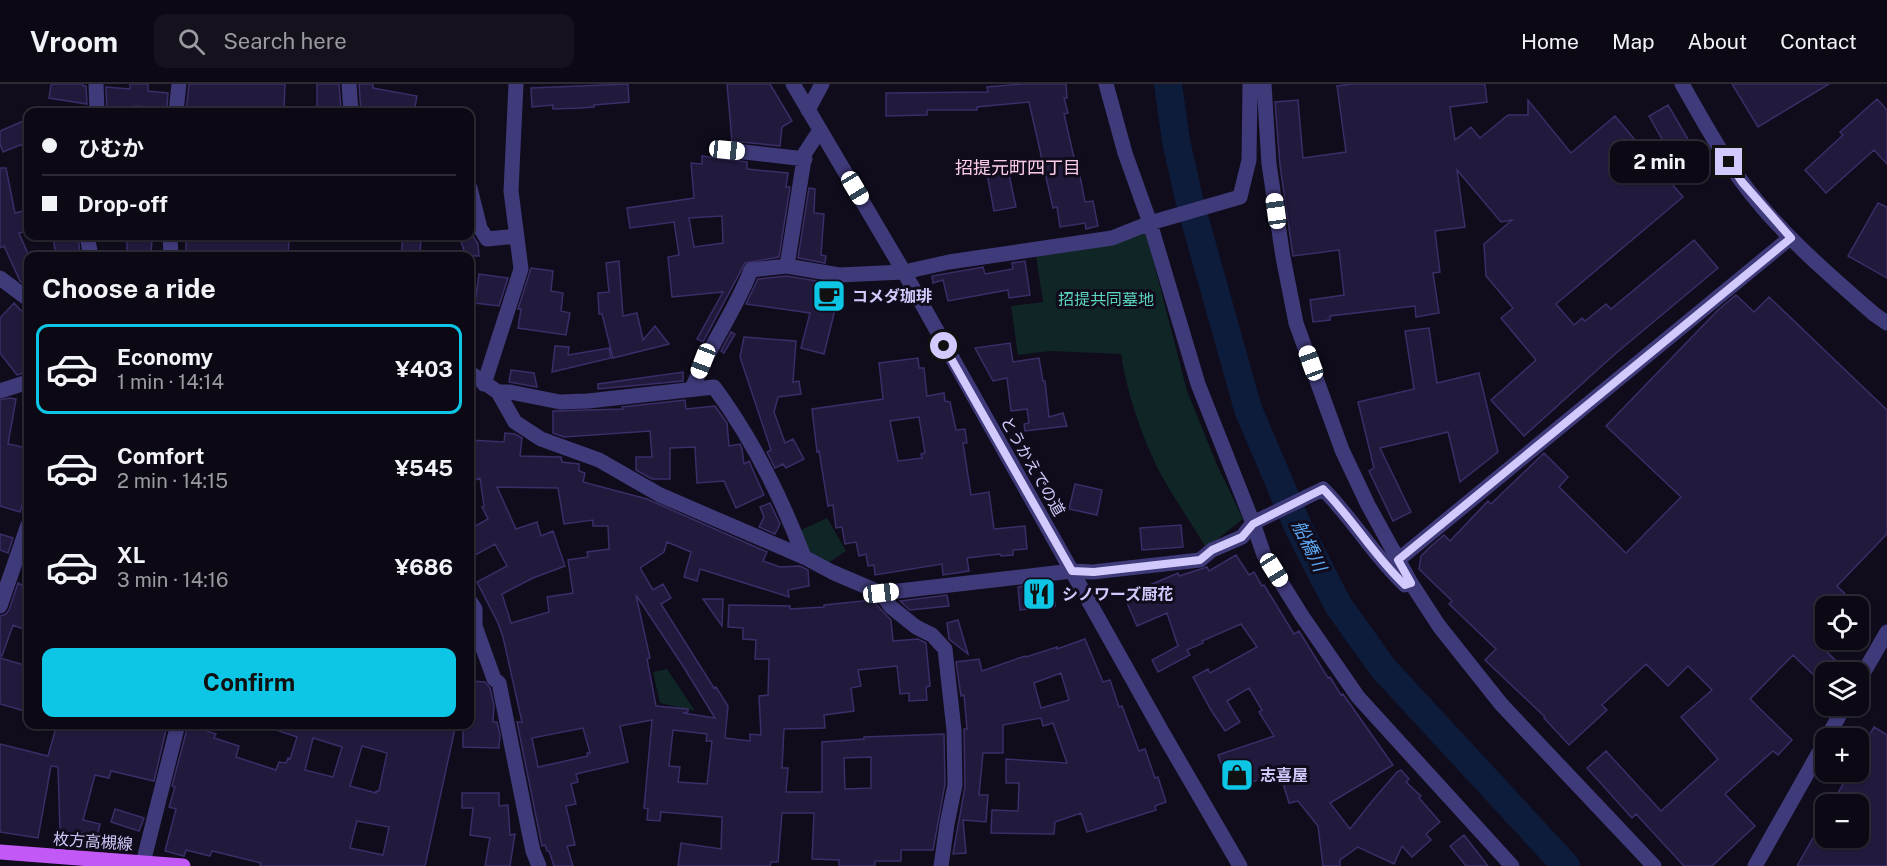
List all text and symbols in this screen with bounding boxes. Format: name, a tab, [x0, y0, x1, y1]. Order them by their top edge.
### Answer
search box	[154, 14, 574, 68]
text: Vroom	[30, 25, 118, 58]
icon: search	[175, 25, 208, 58]
text: Search here	[223, 28, 347, 54]
text: Home	[1521, 29, 1579, 54]
text: Map	[1612, 29, 1655, 54]
text: About	[1688, 29, 1747, 54]
text: Contact	[1780, 29, 1857, 54]
text: ひむか	[78, 135, 144, 161]
car	[708, 139, 746, 161]
callout: 2 min	[1609, 141, 1708, 183]
route end	[1715, 148, 1742, 175]
text: 2 min	[1633, 150, 1686, 174]
district label: 招提元町四丁目	[955, 157, 1081, 178]
car	[838, 168, 872, 208]
text: Drop-off	[78, 191, 168, 217]
car	[1265, 192, 1287, 230]
text: Choose a ride	[42, 272, 216, 304]
cafe icon: コメダ珈琲	[811, 278, 847, 314]
place label: コメダ珈琲	[852, 287, 932, 306]
park label: 招提共同墓地	[1058, 290, 1154, 309]
route start	[930, 332, 957, 359]
car	[688, 341, 718, 381]
icon: car	[45, 342, 99, 396]
car	[1296, 343, 1326, 383]
text: Economy	[117, 344, 213, 370]
text: ¥403	[395, 356, 453, 382]
text: 1 min · 14:14	[117, 370, 224, 394]
street label: とうかえでの道	[996, 413, 1069, 519]
icon: car	[45, 441, 99, 495]
text: Comfort	[117, 443, 204, 469]
text: ¥545	[395, 455, 453, 481]
text: 2 min · 14:15	[117, 469, 228, 493]
water label: 船橋川	[1288, 517, 1332, 576]
icon: car	[45, 540, 99, 594]
text: XL	[117, 542, 145, 568]
car	[1257, 550, 1291, 590]
text: ¥686	[395, 554, 453, 580]
text: 3 min · 14:16	[117, 568, 228, 592]
restaurant icon: シノワーズ厨花	[1021, 576, 1057, 612]
car	[862, 582, 900, 604]
place label: シノワーズ厨花	[1062, 585, 1173, 604]
map controls	[1815, 596, 1869, 848]
button: locate	[1815, 596, 1869, 650]
button: Confirm	[42, 648, 456, 717]
button: layers	[1815, 662, 1869, 716]
button: +	[1815, 728, 1869, 782]
shop icon: 志喜屋	[1219, 757, 1255, 793]
place label: 志喜屋	[1260, 766, 1308, 785]
button: −	[1815, 794, 1869, 848]
street label: 枚方高槻線	[52, 829, 134, 854]

